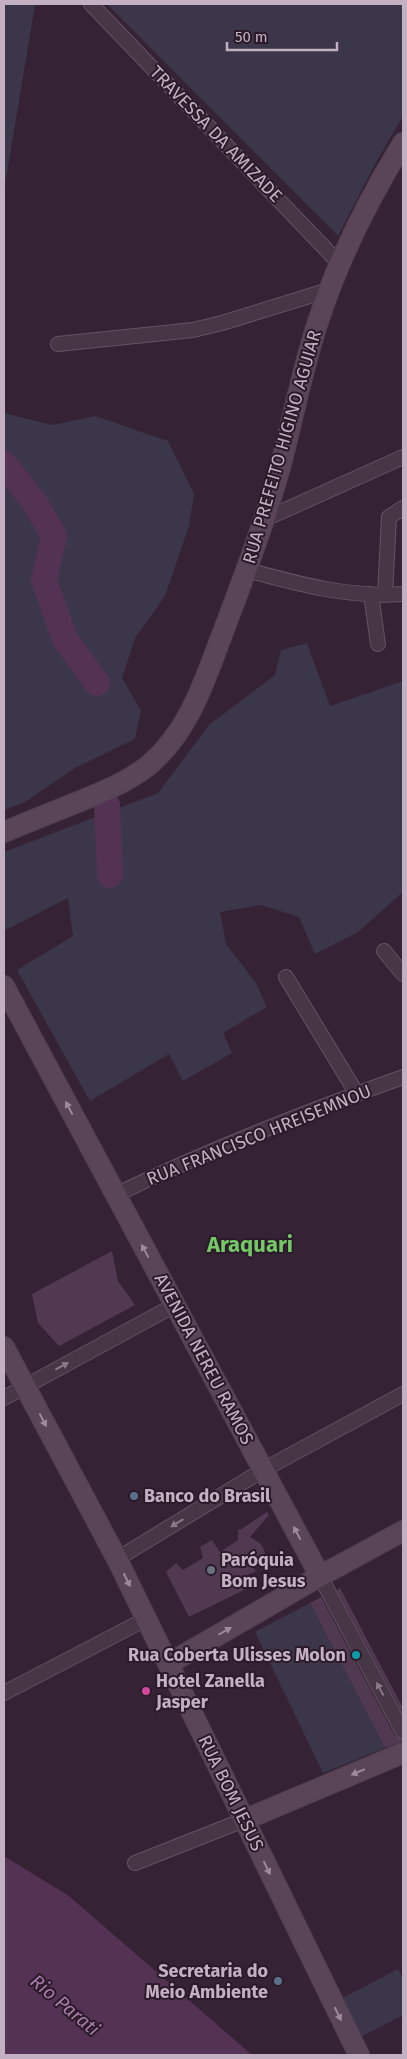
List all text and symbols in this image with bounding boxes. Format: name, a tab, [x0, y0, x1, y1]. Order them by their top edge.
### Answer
scale bar	[227, 20, 337, 52]
text: 50 m	[235, 28, 268, 46]
street label: TRAVESSA DA AMIZADE	[145, 61, 287, 207]
street label: RUA PREFEITO HIGINO AGUIAR	[238, 328, 326, 566]
street label: RUA FRANCISCO HREISEMNOU	[144, 1080, 374, 1190]
one-way arrow	[65, 1100, 73, 1115]
district label: Araquari	[206, 1231, 293, 1258]
one-way arrow	[141, 1244, 150, 1258]
street label: AVENIDA NEREU RAMOS	[150, 1270, 258, 1448]
one-way arrow	[55, 1362, 69, 1370]
one-way arrow	[39, 1414, 48, 1427]
place label: Banco do Brasil	[144, 1485, 271, 1507]
marker: Banco do Brasil	[128, 1490, 140, 1502]
one-way arrow	[170, 1518, 183, 1527]
one-way arrow	[292, 1526, 301, 1540]
place label: Paróquia Bom Jesus	[221, 1549, 306, 1592]
marker: Paróquia Bom Jesus	[205, 1564, 217, 1576]
one-way arrow	[123, 1573, 131, 1587]
one-way arrow	[218, 1626, 232, 1635]
place label: Rua Coberta Ulisses Molon	[128, 1644, 346, 1666]
marker: Rua Coberta Ulisses Molon	[350, 1649, 362, 1661]
place label: Hotel Zanella Jasper	[155, 1670, 265, 1713]
one-way arrow	[376, 1682, 384, 1696]
marker: Hotel Zanella Jasper	[140, 1685, 152, 1697]
street label: RUA BOM JESUS	[193, 1732, 269, 1855]
one-way arrow	[350, 1768, 365, 1776]
one-way arrow	[263, 1860, 271, 1875]
place label: Secretaria do Meio Ambiente	[146, 1960, 268, 2003]
water label: Rio Parati	[26, 1969, 105, 2041]
marker: Secretaria do Meio Ambiente	[272, 1975, 284, 1987]
one-way arrow	[334, 2006, 343, 2021]

